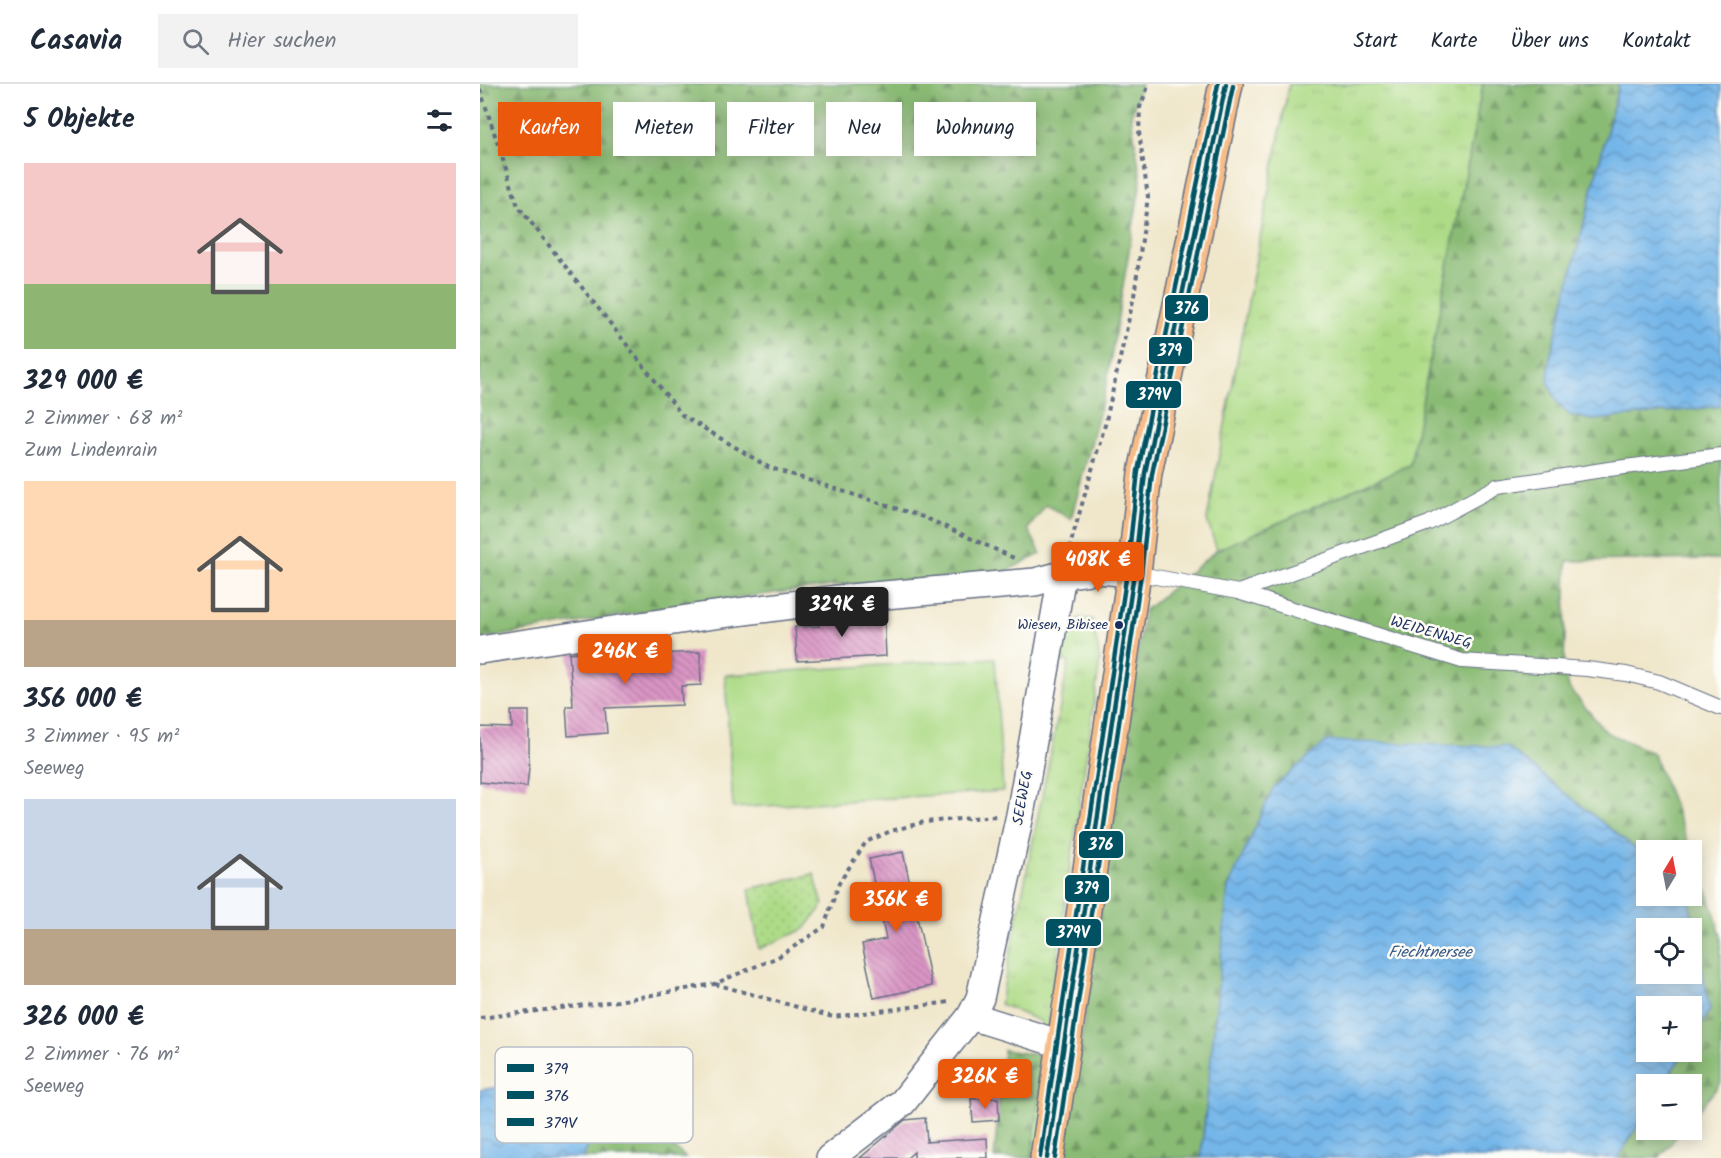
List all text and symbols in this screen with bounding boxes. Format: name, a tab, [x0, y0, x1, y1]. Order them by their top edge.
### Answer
search box	[158, 14, 578, 68]
text: Casavia	[30, 19, 122, 64]
text: Hier suchen	[227, 24, 336, 59]
icon: search	[179, 25, 212, 58]
text: Start	[1353, 25, 1398, 58]
text: Karte	[1431, 25, 1477, 58]
text: Über uns	[1510, 25, 1589, 58]
text: Kontakt	[1622, 25, 1691, 58]
text: 5 Objekte	[24, 99, 135, 141]
chip: Kaufen	[498, 102, 601, 156]
chip: Mieten	[613, 102, 715, 156]
chip: Filter	[727, 102, 814, 156]
chip: Neu	[826, 102, 902, 156]
chip: Wohnung	[914, 102, 1036, 156]
icon: filters	[423, 104, 456, 137]
icon: home	[186, 202, 294, 310]
line badge: 376	[1164, 294, 1209, 322]
text: 376	[1174, 297, 1200, 322]
line badge: 379	[1148, 336, 1193, 365]
text: 379	[1157, 339, 1182, 364]
text: 329 000 €	[24, 361, 143, 403]
line badge: 379V	[1125, 380, 1182, 409]
text: 379V	[1137, 383, 1172, 408]
text: 2 Zimmer · 68 m²	[24, 403, 182, 435]
text: Zum Lindenrain	[24, 435, 157, 467]
icon: home	[186, 520, 294, 628]
pin: 408K €	[1049, 542, 1147, 593]
text: 408K €	[1065, 545, 1131, 577]
pin: 329K €	[793, 587, 891, 638]
text: 329K €	[809, 590, 875, 622]
street label: WEIDENWEG	[1388, 610, 1474, 656]
place label: Wiesen, Bibisee	[1017, 614, 1109, 636]
marker: Wiesen, Bibisee	[1113, 619, 1125, 631]
pin: 246K €	[576, 634, 674, 685]
text: 246K €	[592, 637, 658, 669]
text: 356 000 €	[24, 679, 142, 721]
text: 3 Zimmer · 95 m²	[24, 721, 179, 753]
text: Seeweg	[24, 753, 85, 785]
street label: SEEWEG	[1006, 769, 1040, 827]
line badge: 376	[1078, 830, 1124, 859]
text: 376	[1088, 833, 1114, 858]
icon: home	[186, 838, 294, 946]
north arrow	[1636, 840, 1702, 906]
map controls	[1636, 840, 1702, 1140]
line badge: 379	[1064, 874, 1110, 903]
text: 379	[1074, 877, 1099, 902]
pin: 356K €	[847, 882, 945, 933]
text: 356K €	[864, 885, 928, 917]
line badge: 379V	[1045, 918, 1102, 947]
button: locate	[1636, 918, 1702, 984]
text: 379V	[1056, 921, 1091, 946]
water label: Fiechtnersee	[1388, 940, 1474, 965]
button: +	[1636, 996, 1702, 1062]
text: 326 000 €	[24, 997, 144, 1039]
text: 2 Zimmer · 76 m²	[24, 1039, 179, 1071]
legend	[495, 1047, 693, 1143]
text: 379	[544, 1057, 569, 1082]
pin: 326K €	[936, 1059, 1034, 1110]
text: 326K €	[952, 1062, 1018, 1094]
text: Seeweg	[24, 1071, 85, 1103]
button: −	[1636, 1074, 1702, 1140]
text: 376	[544, 1084, 569, 1109]
text: 379V	[544, 1111, 578, 1136]

